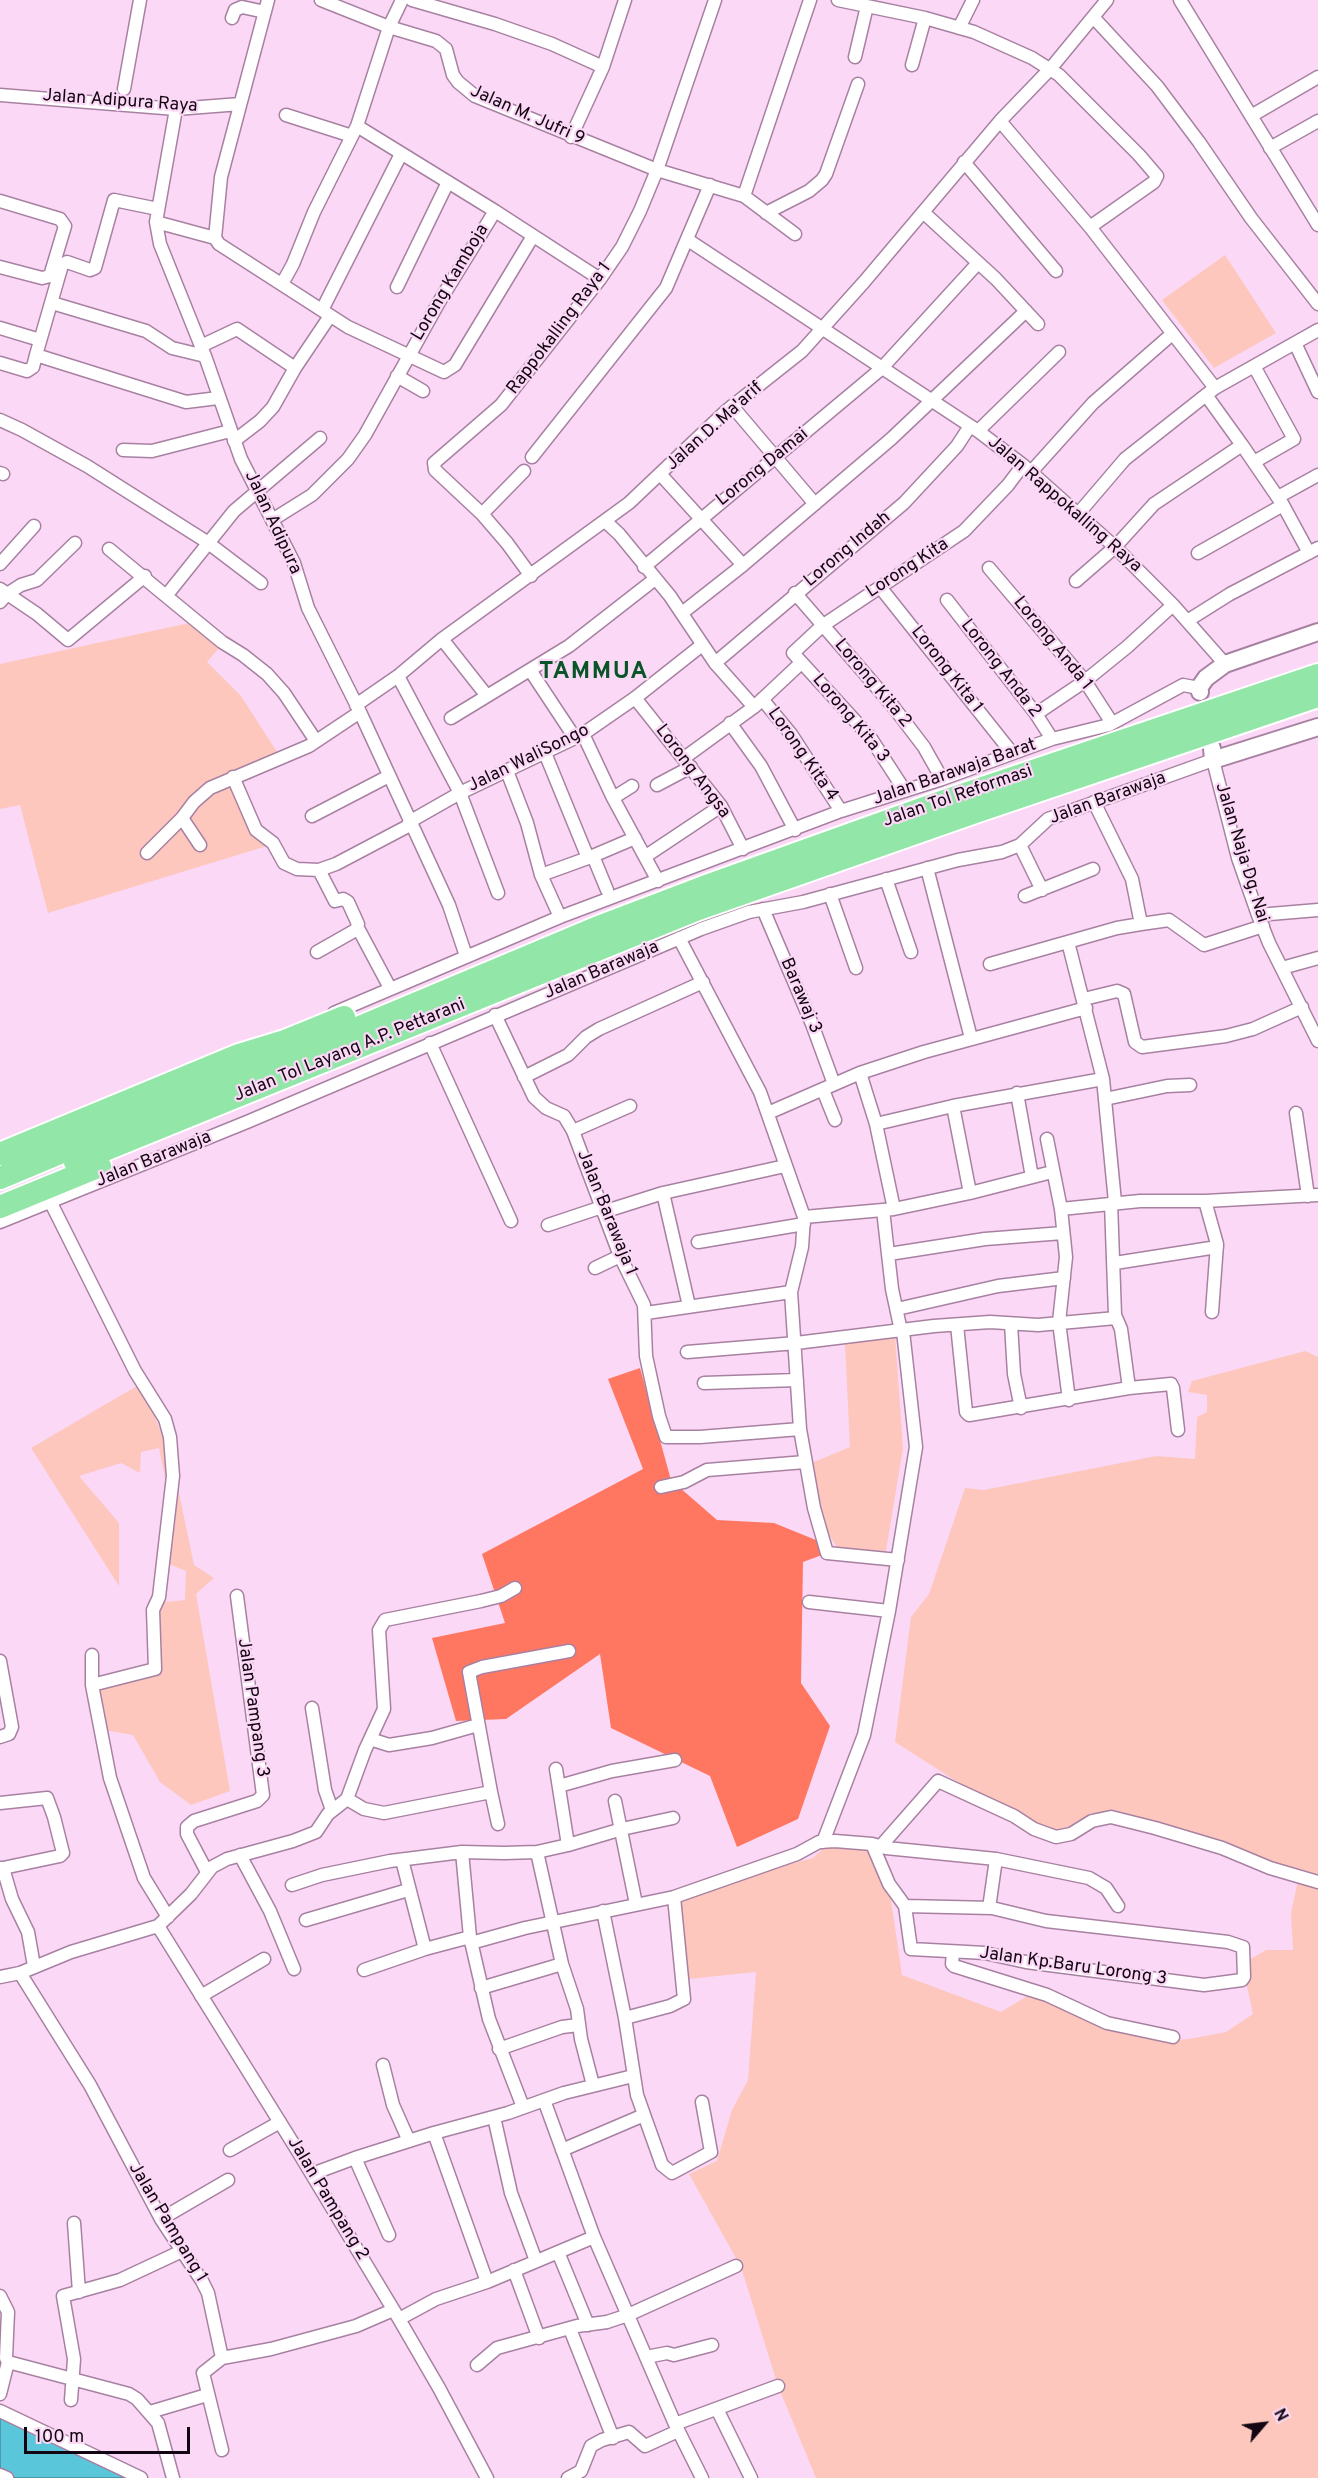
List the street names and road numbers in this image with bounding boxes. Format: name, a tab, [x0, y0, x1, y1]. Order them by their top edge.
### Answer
street label: Jalan M. Jufri 9	[466, 81, 588, 151]
street label: Jalan Adipura Raya	[42, 86, 198, 118]
street label: Lorong Kamboja	[408, 221, 494, 345]
street label: Rappokalling Raya 1	[503, 259, 617, 399]
street label: Jalan D. Ma'arif	[662, 378, 768, 476]
street label: Lorong Damai	[713, 424, 813, 512]
street label: Jalan Rappokalling Raya	[982, 432, 1146, 578]
street label: Jalan Adipura	[239, 468, 305, 578]
street label: Lorong Indah	[800, 508, 896, 592]
street label: Lorong Kita	[863, 534, 953, 604]
street label: Lorong Anda 1	[1008, 593, 1096, 695]
street label: Lorong Anda 2	[955, 616, 1045, 722]
street label: Lorong Kita 1	[905, 622, 987, 718]
street label: Lorong Kita 2	[829, 635, 915, 733]
street label: Lorong Kita 3	[807, 670, 893, 768]
street label: Lorong Kita 4	[762, 704, 842, 806]
street label: Jalan WaliSongo	[465, 720, 593, 798]
street label: Lorong Angsa	[650, 721, 734, 823]
street label: Jalan Barawaja Barat	[871, 735, 1039, 811]
street label: Jalan Tol Reformasi	[880, 761, 1036, 833]
street label: Jalan Barawaja	[1047, 768, 1169, 830]
street label: Jalan Naja Dg. Nai	[1209, 780, 1273, 926]
street label: Jalan Barawaja	[541, 937, 663, 1005]
street label: Barawaj 3	[774, 955, 826, 1037]
street label: Jalan Tol Layang A.P. Pettarani	[231, 995, 469, 1107]
street label: Jalan Barawaja	[93, 1127, 215, 1193]
street label: Jalan Barawaja 1	[571, 1147, 641, 1279]
street label: Jalan Pampang 3	[232, 1637, 272, 1779]
street label: Jalan Kp.Baru Lorong 3	[978, 1943, 1168, 1991]
street label: Jalan Pampang 2	[282, 2133, 372, 2265]
street label: Jalan Pampang 1	[123, 2159, 211, 2287]

